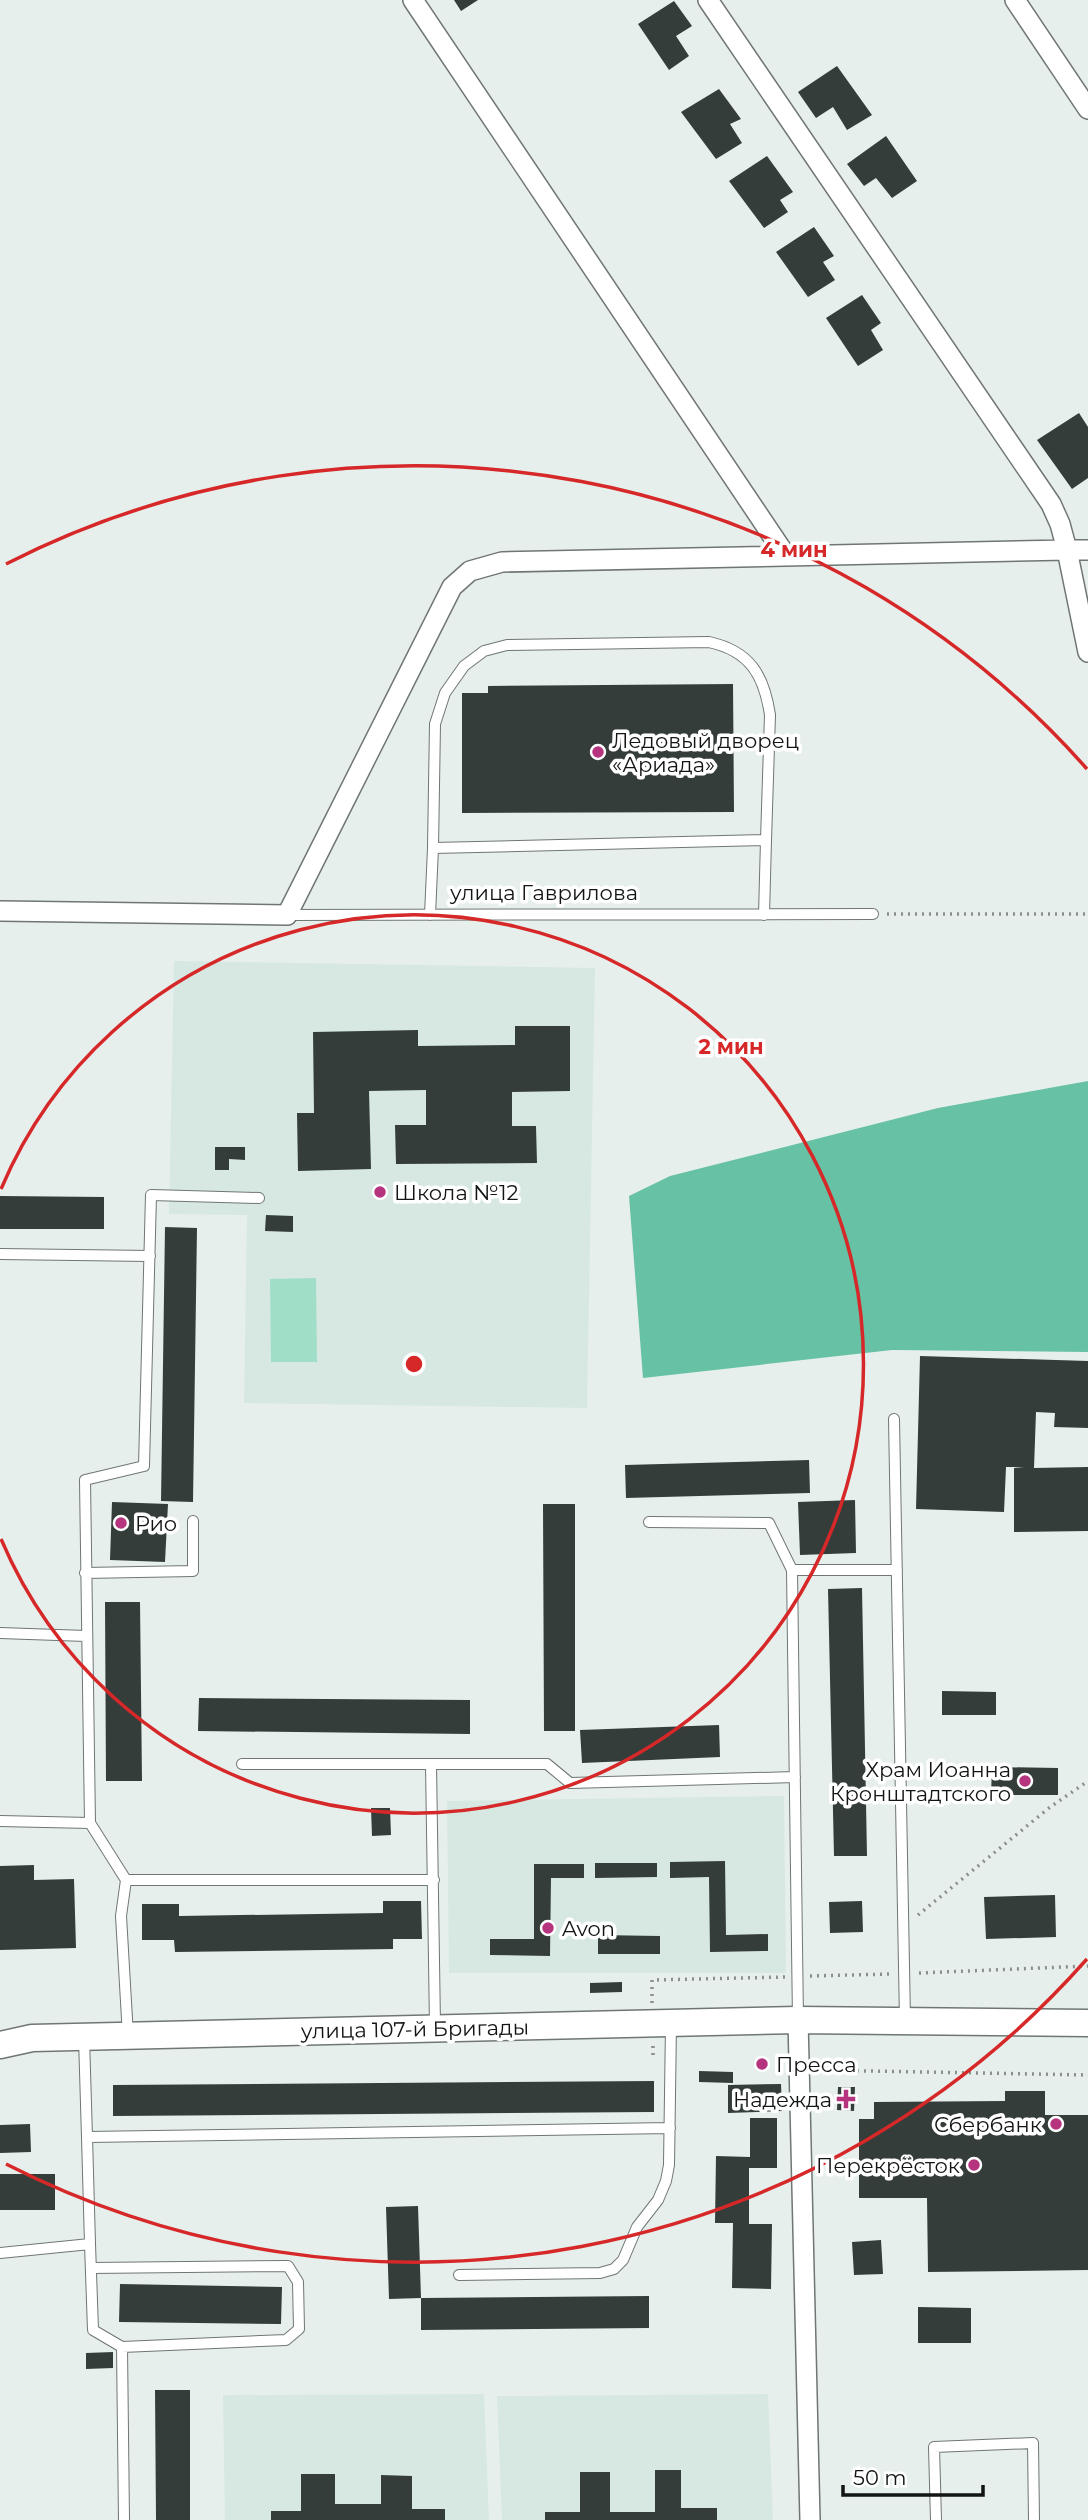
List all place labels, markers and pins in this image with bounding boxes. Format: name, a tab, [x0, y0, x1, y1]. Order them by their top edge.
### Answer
place label: Ледовый дворец «Ариада»	[612, 728, 799, 777]
marker: Ледовый дворец «Ариада»	[590, 744, 606, 760]
place label: Школа №12	[394, 1180, 518, 1205]
marker: Школа №12	[372, 1184, 388, 1200]
centre of rings	[402, 1352, 426, 1376]
place label: Рио	[135, 1511, 177, 1536]
marker: Рио	[113, 1515, 129, 1531]
place label: Храм Иоанна Кронштадтского	[830, 1757, 1011, 1806]
marker: Храм Иоанна Кронштадтского	[1017, 1773, 1033, 1789]
place label: Avon	[562, 1916, 615, 1941]
marker: Avon	[540, 1920, 556, 1936]
place label: Пресса	[776, 2052, 856, 2077]
marker: Пресса	[754, 2056, 770, 2072]
place label: Надежда	[733, 2087, 832, 2112]
marker: Надежда	[838, 2091, 854, 2107]
place label: Сбербанк	[934, 2112, 1042, 2137]
marker: Сбербанк	[1048, 2116, 1064, 2132]
place label: Перекрёсток	[816, 2153, 960, 2178]
marker: Перекрёсток	[966, 2157, 982, 2173]

